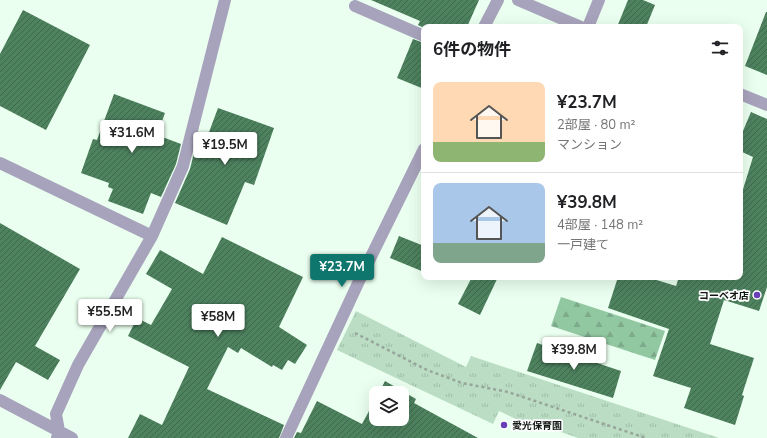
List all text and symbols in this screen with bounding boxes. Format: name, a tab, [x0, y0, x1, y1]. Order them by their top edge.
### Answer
icon: filters	[709, 37, 731, 59]
text: 6件の物件	[433, 38, 511, 61]
text: ¥23.7M	[557, 91, 617, 114]
icon: home	[465, 98, 513, 146]
text: 2部屋 · 80 m²	[557, 116, 635, 134]
pin: ¥31.6M	[99, 120, 165, 154]
text: ¥31.6M	[109, 124, 155, 142]
pin: ¥19.5M	[192, 132, 258, 166]
text: ¥19.5M	[202, 136, 248, 154]
text: マンション	[557, 136, 622, 154]
text: ¥39.8M	[557, 191, 617, 214]
icon: home	[465, 199, 513, 247]
text: 4部屋 · 148 m²	[557, 216, 643, 234]
text: 一戸建て	[557, 236, 609, 254]
pin: ¥23.7M	[309, 254, 375, 288]
text: ¥23.7M	[319, 258, 365, 276]
place label: コーベオ店	[699, 289, 749, 303]
marker: コーベオ店	[752, 290, 762, 300]
pin: ¥55.5M	[77, 299, 143, 333]
text: ¥55.5M	[87, 303, 133, 321]
pin: ¥58M	[194, 304, 242, 338]
text: ¥58M	[201, 308, 235, 326]
pin: ¥39.8M	[541, 337, 607, 371]
text: ¥39.8M	[551, 341, 597, 359]
map controls	[369, 386, 409, 426]
button: layers	[369, 386, 409, 426]
place label: 愛光保育園	[512, 419, 562, 433]
marker: 愛光保育園	[499, 420, 509, 430]

